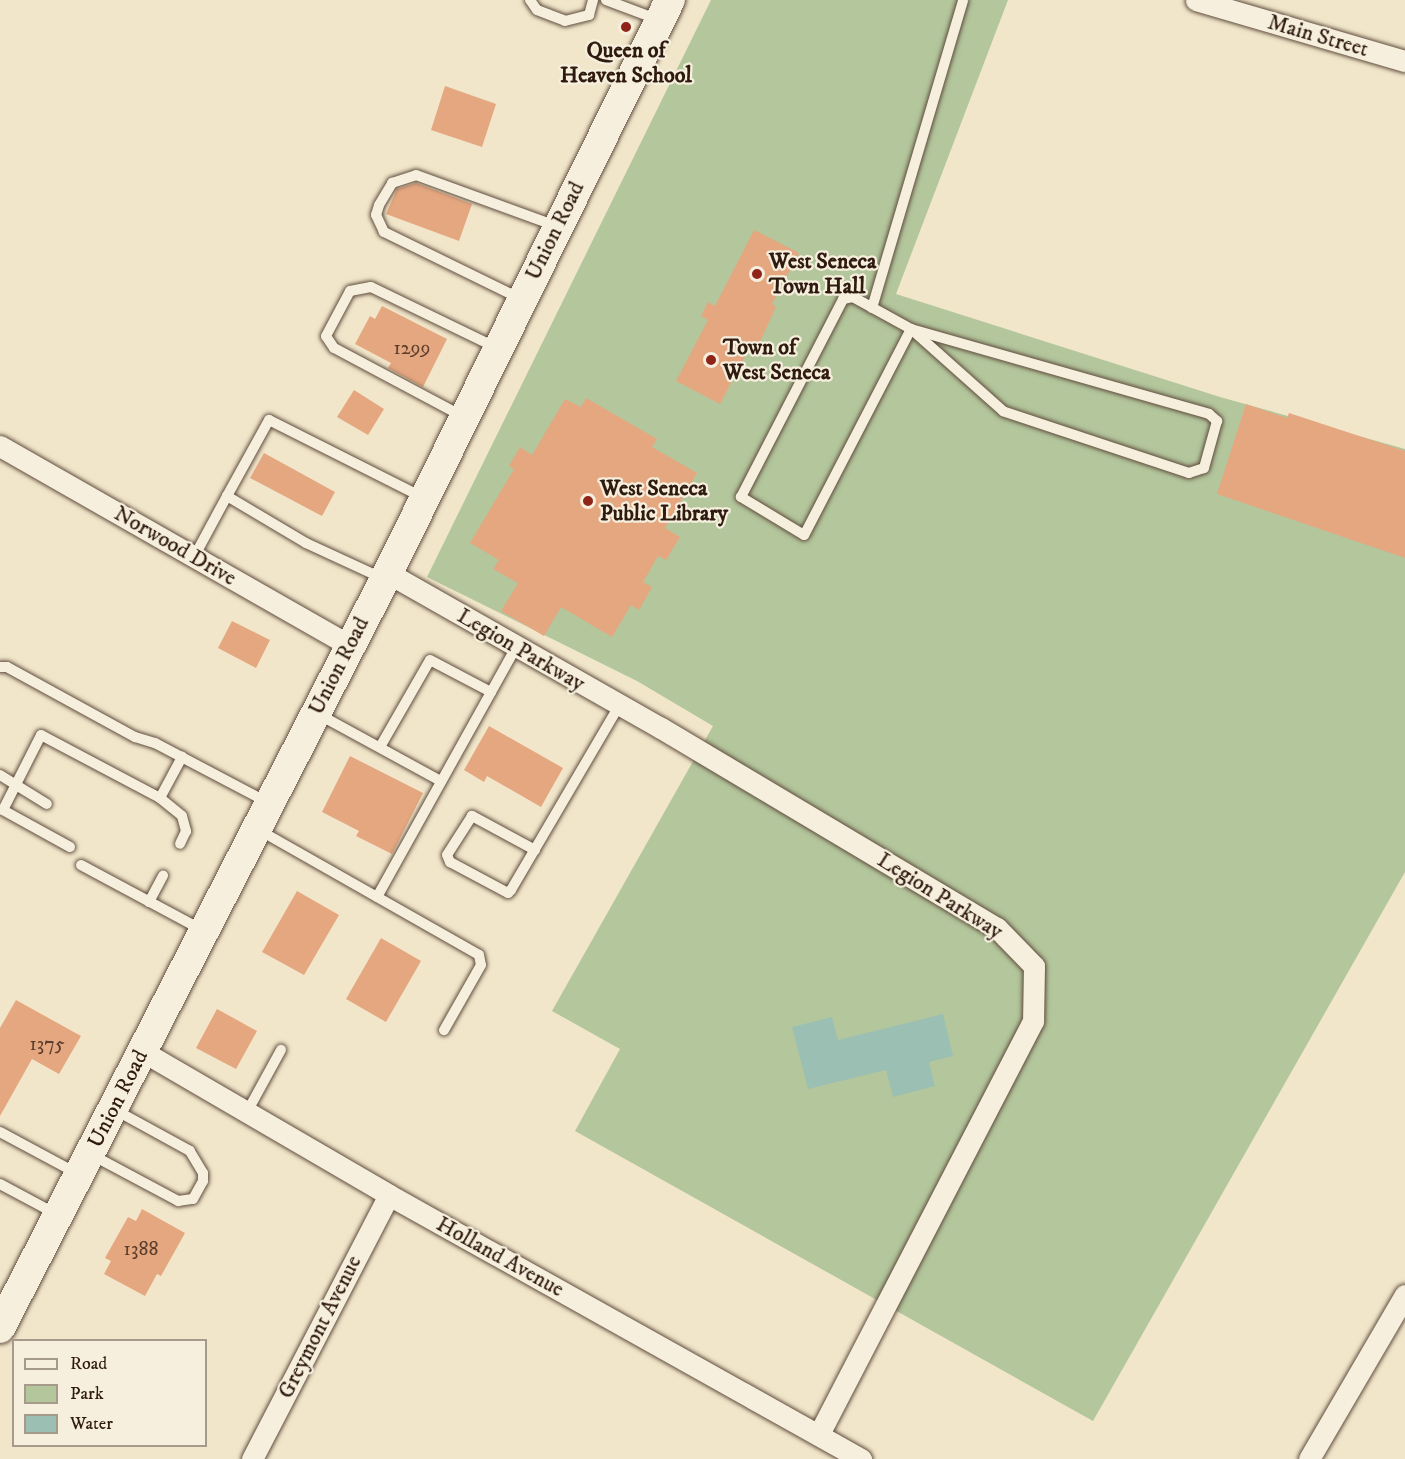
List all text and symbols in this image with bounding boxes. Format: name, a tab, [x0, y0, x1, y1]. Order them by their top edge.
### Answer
street label: Main Street	[1265, 9, 1371, 63]
marker: Queen of Heaven School	[619, 20, 633, 34]
place label: Queen of Heaven School	[560, 37, 692, 88]
street label: Union Road	[520, 178, 590, 284]
place label: West Seneca Town Hall	[769, 248, 876, 300]
marker: West Seneca Town Hall	[750, 267, 764, 281]
place label: Town of West Seneca	[723, 334, 830, 386]
house number: 1299	[393, 336, 431, 360]
marker: Town of West Seneca	[704, 353, 718, 367]
place label: West Seneca Public Library	[600, 475, 728, 526]
marker: West Seneca Public Library	[581, 494, 595, 508]
street label: Norwood Drive	[109, 500, 241, 592]
street label: Legion Parkway	[452, 603, 590, 697]
street label: Union Road	[303, 613, 375, 719]
street label: Legion Parkway	[872, 847, 1008, 945]
house number: 1375	[29, 1032, 65, 1056]
street label: Union Road	[82, 1046, 154, 1152]
street label: Holland Avenue	[432, 1211, 568, 1303]
house number: 1388	[124, 1237, 158, 1261]
street label: Greymont Avenue	[273, 1251, 367, 1403]
legend	[12, 1339, 207, 1447]
text: Road	[70, 1353, 107, 1375]
text: Park	[70, 1383, 104, 1405]
text: Water	[70, 1413, 113, 1435]

